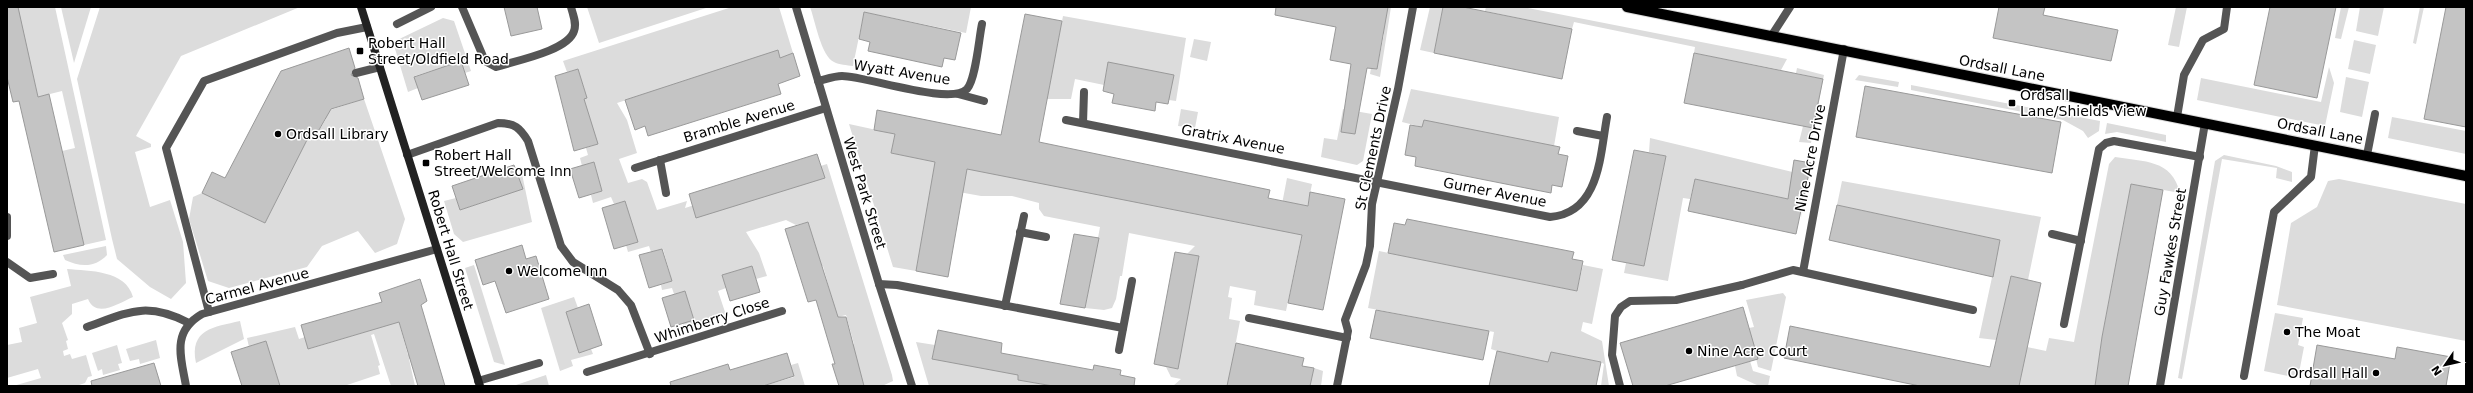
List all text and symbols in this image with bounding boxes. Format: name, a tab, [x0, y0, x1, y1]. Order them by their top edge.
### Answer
place label: Robert Hall Street/Oldfield Road	[368, 35, 509, 67]
marker: Robert Hall Street/Oldfield Road	[355, 46, 365, 56]
street label: Ordsall Lane	[1958, 52, 2046, 84]
street label: Wyatt Avenue	[852, 56, 952, 88]
street label: St Clements Drive	[1352, 84, 1394, 212]
place label: Ordsall Lane/Shields View	[2020, 87, 2147, 119]
street label: Bramble Avenue	[681, 96, 797, 146]
marker: Ordsall Lane/Shields View	[2007, 98, 2017, 108]
street label: Nine Acre Drive	[1792, 103, 1828, 213]
street label: Ordsall Lane	[2276, 115, 2364, 147]
street label: Gratrix Avenue	[1180, 121, 1286, 157]
place label: Ordsall Library	[286, 126, 388, 142]
marker: Ordsall Library	[273, 129, 283, 139]
street label: West Park Street	[840, 135, 890, 251]
place label: Robert Hall Street/Welcome Inn	[434, 147, 572, 179]
marker: Robert Hall Street/Welcome Inn	[421, 158, 431, 168]
street label: Gurner Avenue	[1442, 174, 1548, 210]
street label: Guy Fawkes Street	[2151, 186, 2189, 317]
street label: Robert Hall Street	[425, 188, 477, 312]
place label: Welcome Inn	[517, 263, 607, 279]
street label: Carmel Avenue	[204, 264, 310, 308]
marker: Welcome Inn	[504, 266, 514, 276]
street label: Whimberry Close	[653, 294, 771, 346]
place label: The Moat	[2294, 324, 2361, 340]
marker: The Moat	[2282, 327, 2292, 337]
place label: Nine Acre Court	[1697, 343, 1808, 359]
north arrow	[2425, 345, 2465, 385]
marker: Nine Acre Court	[1684, 346, 1694, 356]
text: N	[2429, 363, 2445, 378]
place label: Ordsall Hall	[2288, 365, 2368, 381]
marker: Ordsall Hall	[2371, 368, 2381, 378]

